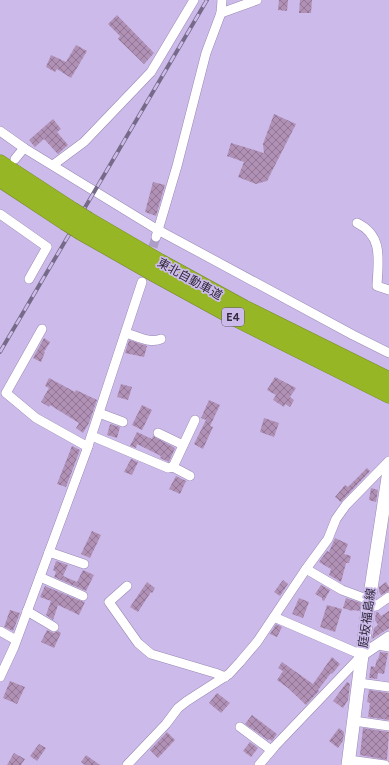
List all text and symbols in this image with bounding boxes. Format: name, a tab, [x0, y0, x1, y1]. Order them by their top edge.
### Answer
street label: 東北自動車道	[155, 255, 225, 303]
road number: E4	[222, 308, 244, 326]
street label: 庭坂福島線	[356, 587, 378, 649]

